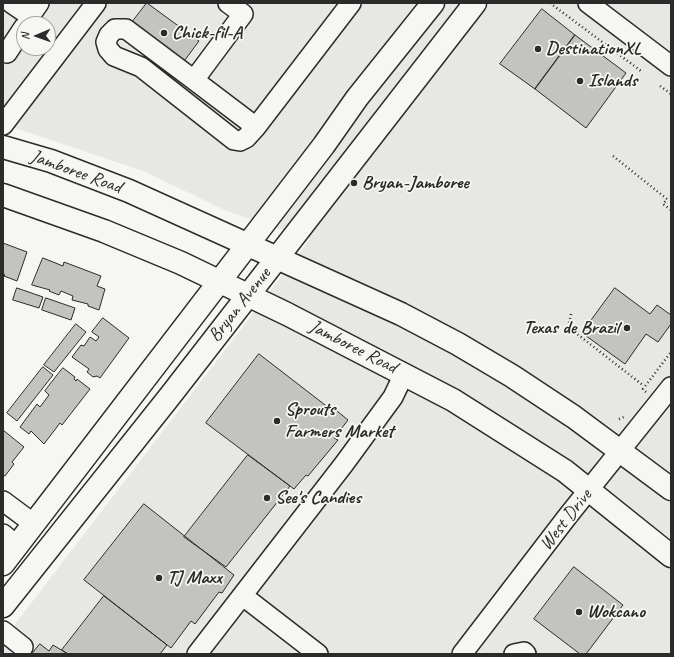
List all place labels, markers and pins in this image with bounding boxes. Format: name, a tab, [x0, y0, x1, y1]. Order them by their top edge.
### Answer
place label: Chick-fil-A	[172, 22, 242, 44]
marker: Chick-fil-A	[159, 28, 169, 38]
place label: DestinationXL	[546, 38, 641, 60]
marker: DestinationXL	[533, 44, 543, 54]
place label: Islands	[588, 70, 637, 92]
marker: Islands	[575, 76, 585, 86]
place label: Bryan-Jamboree	[362, 172, 469, 194]
marker: Bryan-Jamboree	[349, 178, 359, 188]
place label: Texas de Brazil	[523, 317, 619, 339]
marker: Texas de Brazil	[622, 323, 632, 333]
place label: Sprouts Farmers Market	[285, 399, 394, 443]
marker: Sprouts Farmers Market	[272, 416, 282, 426]
place label: See's Candies	[275, 487, 361, 509]
marker: See's Candies	[262, 493, 272, 503]
place label: TJ Maxx	[167, 567, 222, 589]
marker: TJ Maxx	[154, 573, 164, 583]
place label: Wokcano	[587, 601, 645, 623]
marker: Wokcano	[574, 607, 584, 617]

